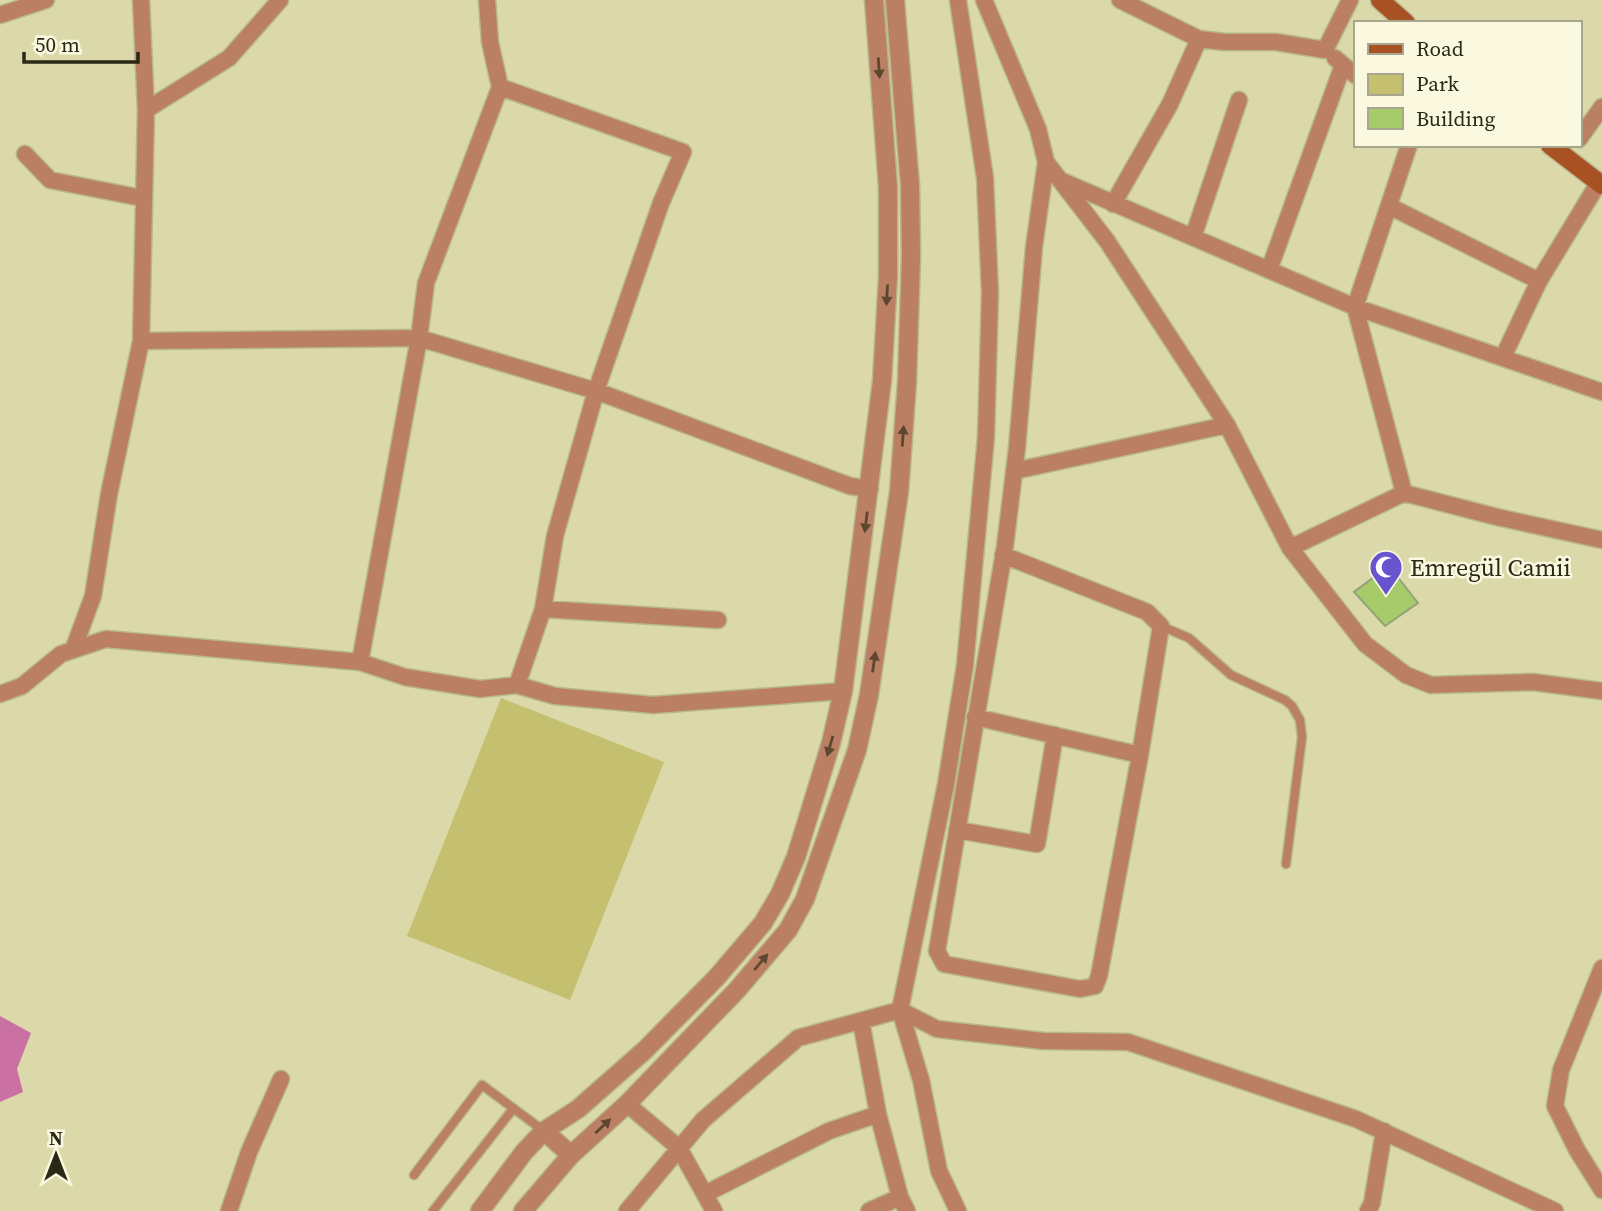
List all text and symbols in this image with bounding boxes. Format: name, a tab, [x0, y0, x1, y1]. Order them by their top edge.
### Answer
scale bar	[24, 21, 138, 65]
legend	[1354, 21, 1581, 147]
text: 50 m	[35, 30, 80, 59]
text: Road	[1416, 34, 1464, 63]
one-way arrow	[874, 57, 885, 79]
text: Park	[1416, 69, 1460, 98]
text: Building	[1416, 104, 1495, 133]
one-way arrow	[881, 284, 892, 306]
one-way arrow	[898, 425, 909, 447]
one-way arrow	[860, 511, 871, 533]
mosque icon: Emregül Camii	[1367, 548, 1405, 597]
place label: Emregül Camii	[1410, 551, 1571, 584]
one-way arrow	[869, 651, 880, 673]
one-way arrow	[824, 736, 834, 757]
one-way arrow	[753, 953, 769, 971]
one-way arrow	[594, 1118, 612, 1134]
north arrow	[21, 1120, 91, 1190]
text: N	[49, 1125, 63, 1151]

